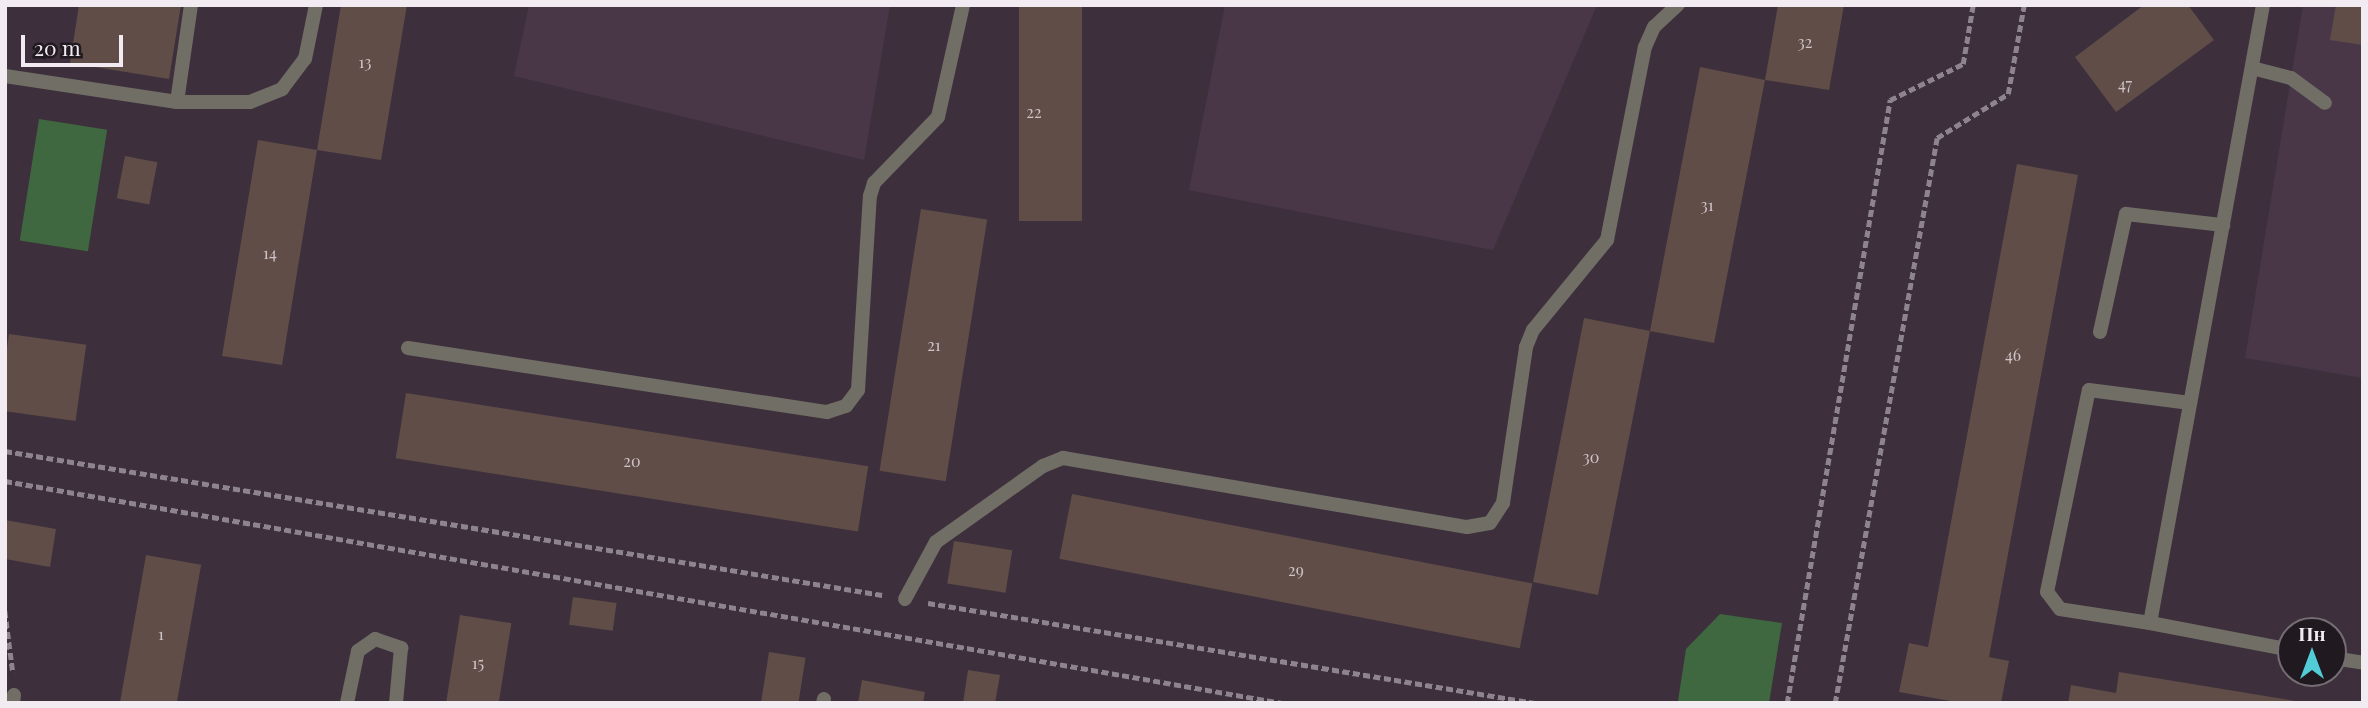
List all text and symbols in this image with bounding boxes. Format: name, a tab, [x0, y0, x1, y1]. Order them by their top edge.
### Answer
scale bar	[24, 21, 126, 65]
house number: 32	[1798, 32, 1812, 52]
text: 20 m	[34, 33, 81, 61]
house number: 13	[359, 52, 371, 72]
house number: 47	[2118, 74, 2132, 94]
house number: 22	[1026, 102, 1042, 122]
house number: 31	[1700, 195, 1714, 215]
house number: 14	[263, 243, 277, 263]
house number: 21	[927, 335, 941, 355]
house number: 46	[2005, 345, 2021, 365]
house number: 30	[1583, 447, 1599, 467]
house number: 20	[623, 451, 641, 471]
house number: 29	[1288, 560, 1304, 580]
north arrow	[2277, 617, 2347, 687]
text: Пн	[2298, 620, 2326, 646]
house number: 1	[158, 624, 164, 644]
house number: 15	[472, 653, 484, 673]

